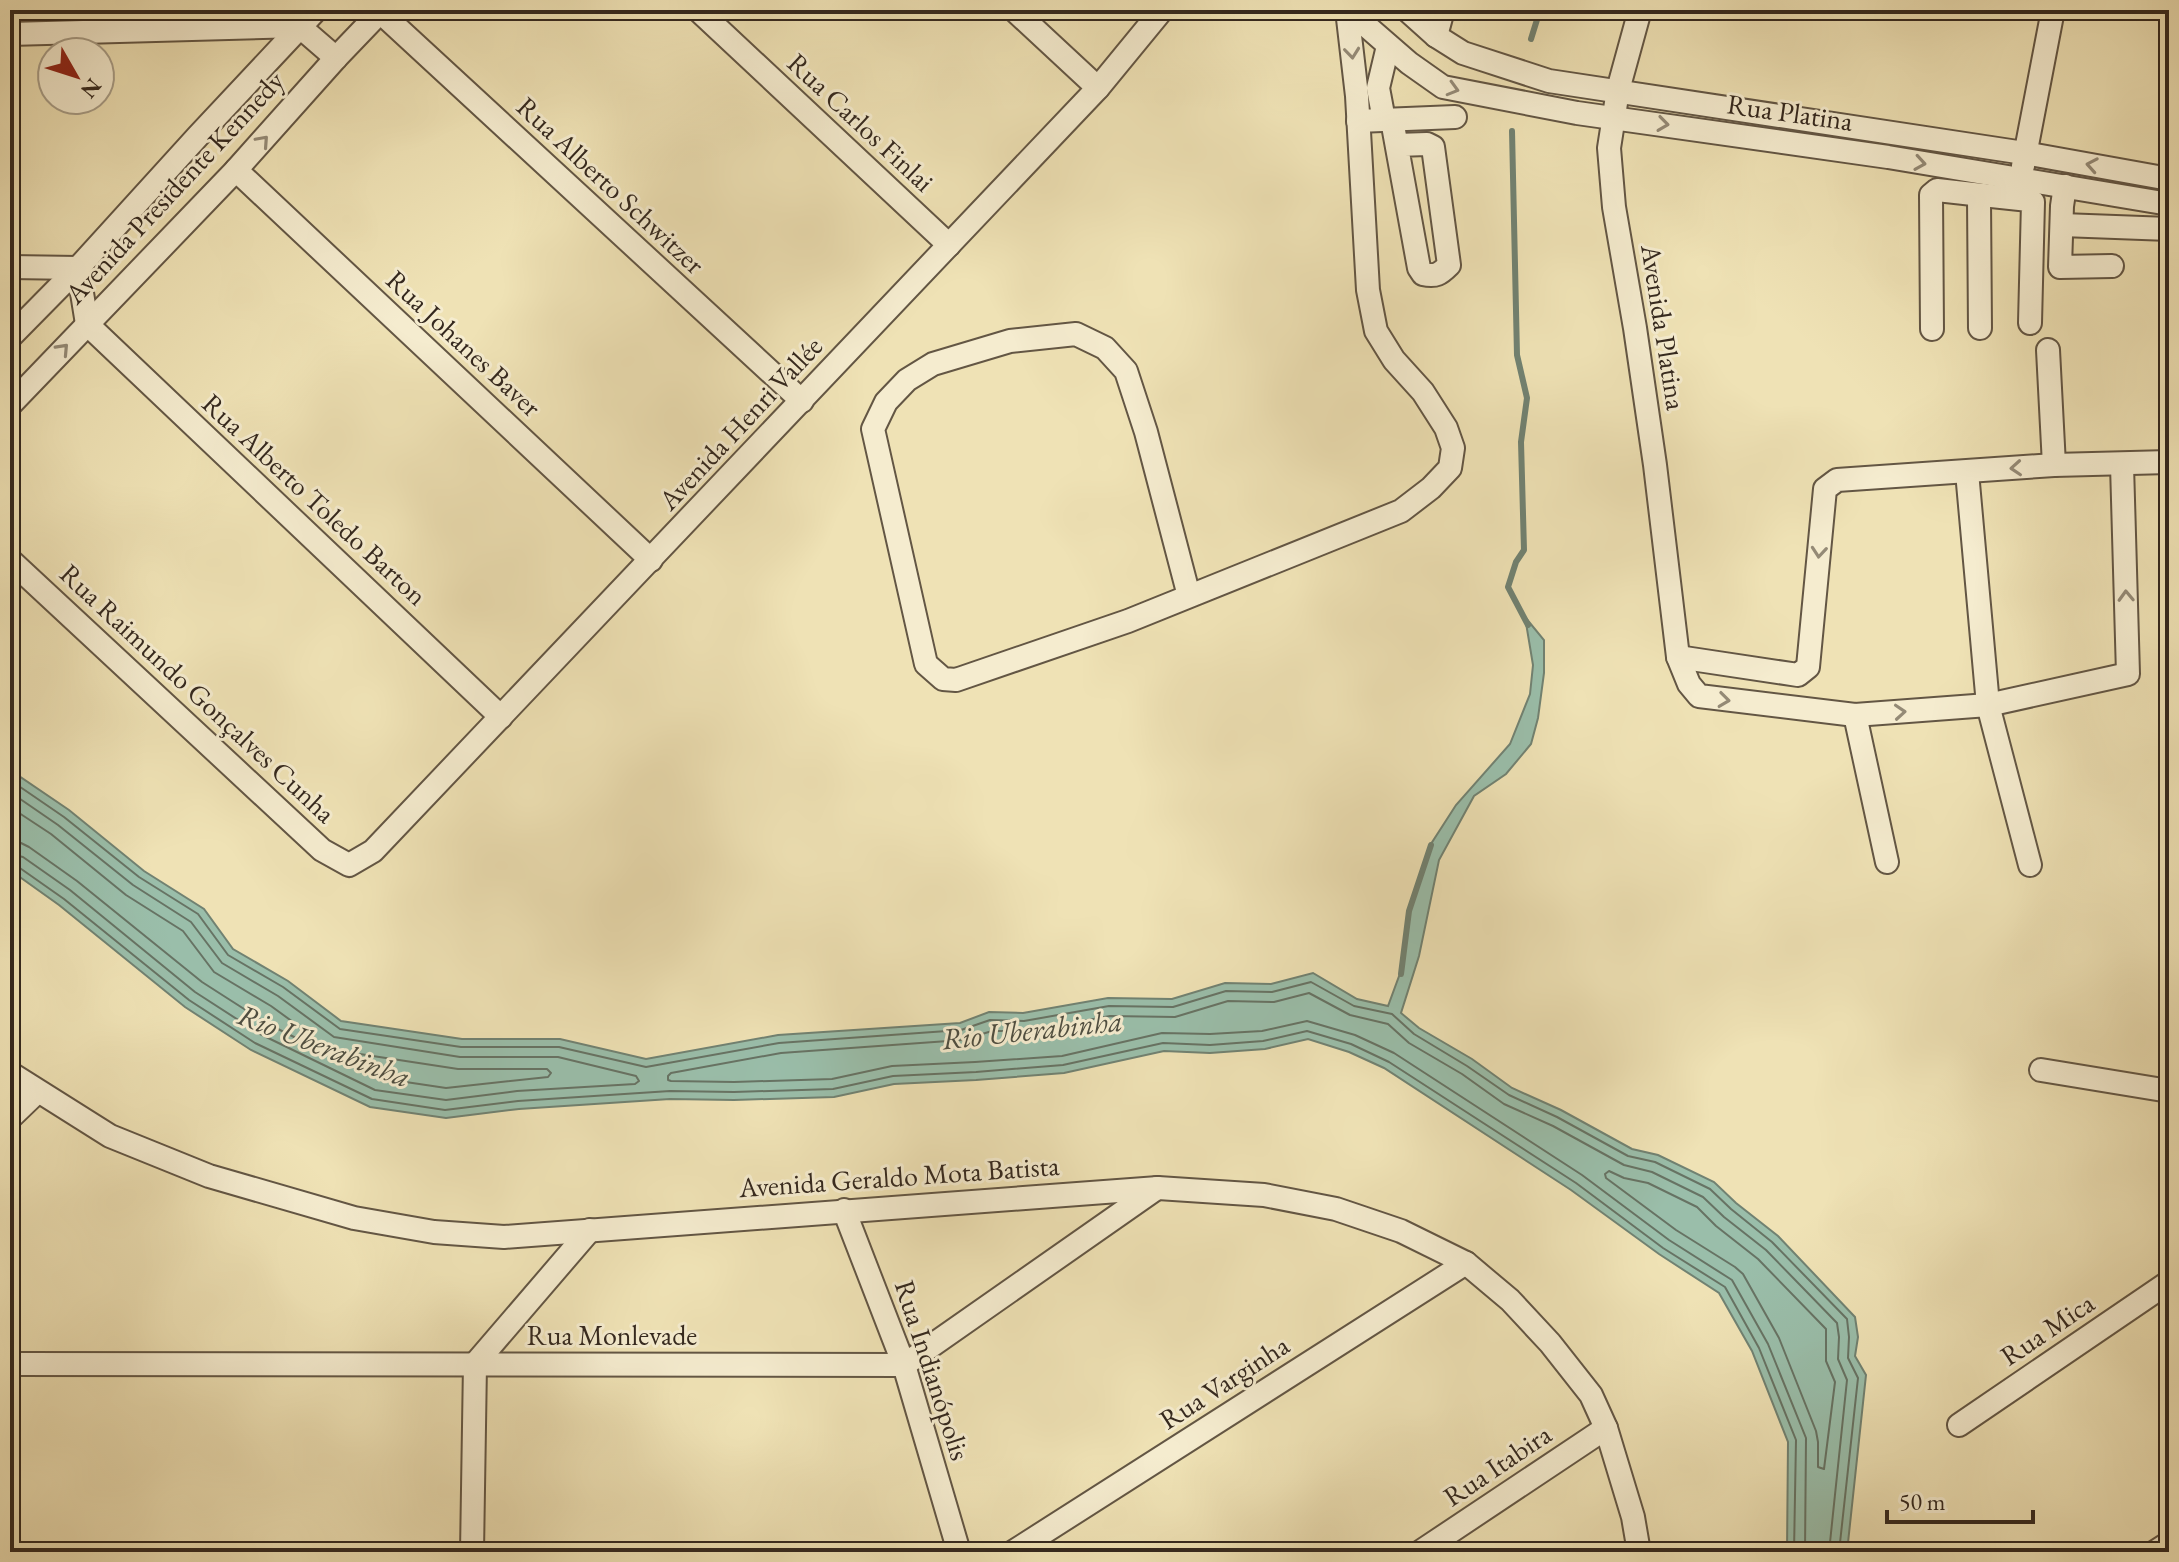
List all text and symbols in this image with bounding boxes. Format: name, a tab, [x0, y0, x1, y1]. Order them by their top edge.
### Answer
north arrow	[36, 36, 116, 116]
street label: Rua Carlos Finlai	[780, 45, 942, 199]
one-way arrow	[1344, 47, 1361, 60]
street label: Avenida Presidente Kennedy	[56, 62, 292, 312]
text: N	[74, 72, 108, 104]
one-way arrow	[1446, 80, 1460, 96]
street label: Rua Platina	[1725, 85, 1856, 139]
street label: Rua Alberto Schwitzer	[509, 89, 713, 282]
one-way arrow	[1656, 115, 1670, 132]
one-way arrow	[253, 135, 267, 150]
one-way arrow	[1913, 153, 1927, 170]
one-way arrow	[2085, 158, 2099, 175]
street label: Avenida Platina	[1633, 241, 1695, 413]
street label: Rua Johanes Baver	[379, 262, 550, 425]
street label: Avenida Henri Vallée	[649, 328, 830, 518]
one-way arrow	[54, 343, 68, 358]
street label: Rua Alberto Toledo Barton	[195, 385, 435, 613]
one-way arrow	[2009, 460, 2022, 477]
one-way arrow	[1811, 546, 1828, 559]
street label: Rua Raimundo Gonçalves Cunha	[52, 556, 344, 831]
one-way arrow	[2117, 589, 2135, 602]
one-way arrow	[1718, 691, 1731, 708]
one-way arrow	[1894, 704, 1907, 721]
water label: Rio Uberabinha	[232, 995, 416, 1096]
water label: Rio Uberabinha	[940, 1001, 1124, 1058]
street label: Avenida Geraldo Mota Batista	[737, 1147, 1061, 1205]
street label: Rua Indianópolis	[887, 1275, 979, 1465]
street label: Rua Mica	[1993, 1284, 2102, 1373]
street label: Rua Monlevade	[527, 1317, 697, 1353]
street label: Rua Varginha	[1152, 1326, 1296, 1437]
street label: Rua Itabira	[1436, 1415, 1559, 1514]
scale bar	[1887, 1474, 2033, 1524]
text: 50 m	[1899, 1486, 1946, 1517]

